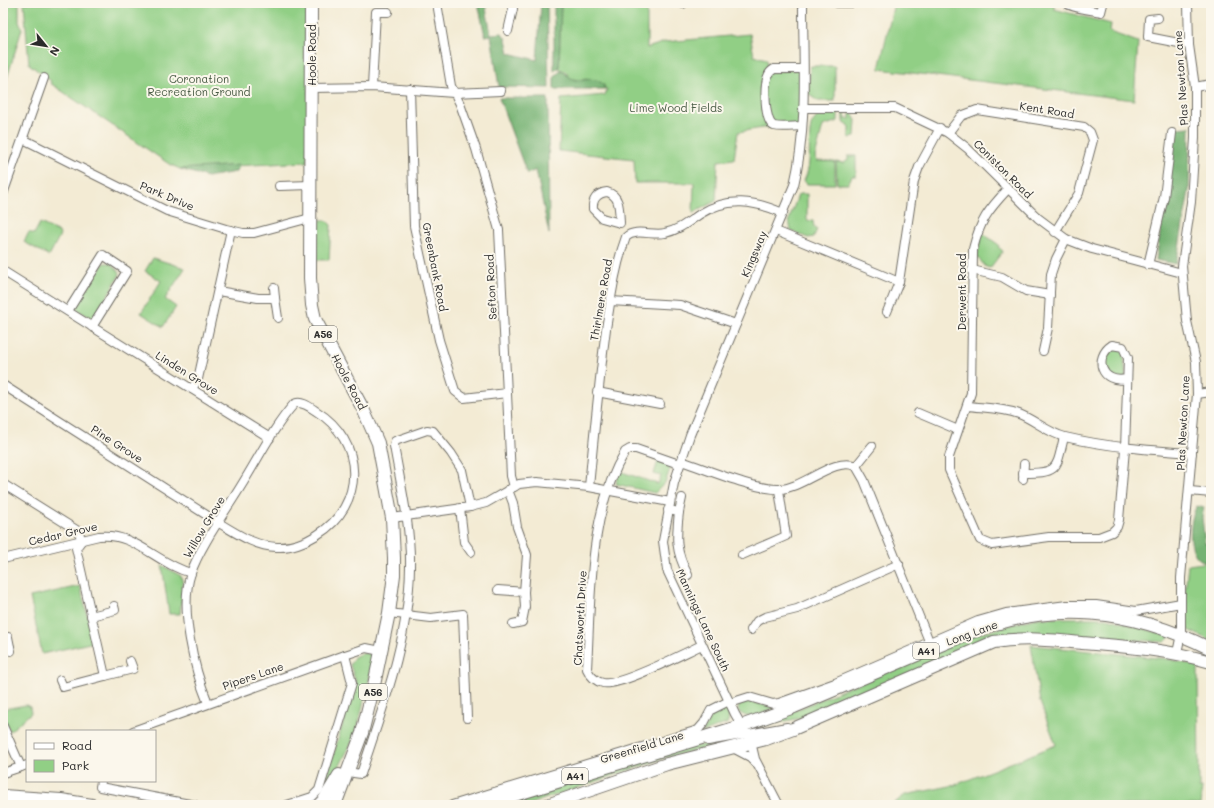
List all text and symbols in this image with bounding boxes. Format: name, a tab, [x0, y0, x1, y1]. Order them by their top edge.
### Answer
street label: Hoole Road	[304, 24, 319, 86]
north arrow	[26, 26, 66, 66]
street label: Plas Newton Lane	[1170, 30, 1191, 126]
text: N	[47, 44, 64, 59]
park label: Coronation Recreation Ground	[147, 71, 251, 99]
street label: Kent Road	[1019, 98, 1076, 121]
park label: Lime Wood Fields	[630, 100, 722, 115]
street label: Coniston Road	[971, 136, 1036, 201]
street label: Park Drive	[138, 177, 197, 214]
street label: Greenbank Road	[420, 221, 451, 313]
street label: Kingsway	[737, 228, 770, 279]
street label: Derwent Road	[954, 253, 969, 331]
street label: Sefton Road	[481, 254, 500, 320]
street label: Thirlmere Road	[586, 258, 615, 342]
road number: A56	[309, 326, 337, 342]
street label: Linden Grove	[153, 347, 222, 398]
street label: Hoole Road	[328, 351, 370, 412]
street label: Plas Newton Lane	[1173, 375, 1192, 471]
street label: Pine Grove	[88, 421, 146, 466]
street label: Willow Grove	[179, 493, 228, 561]
street label: Cedar Grove	[27, 518, 99, 549]
street label: Mannings Lane South	[673, 566, 734, 673]
street label: Chatsworth Drive	[570, 570, 589, 666]
street label: Long Lane	[944, 616, 1000, 649]
road number: A41	[913, 643, 939, 659]
street label: Pipers Lane	[220, 658, 286, 693]
road number: A56	[359, 684, 387, 700]
street label: Greenfield Lane	[598, 727, 686, 766]
legend	[26, 730, 156, 782]
text: Road	[62, 737, 92, 753]
text: Park	[62, 757, 89, 773]
road number: A41	[562, 768, 588, 784]

